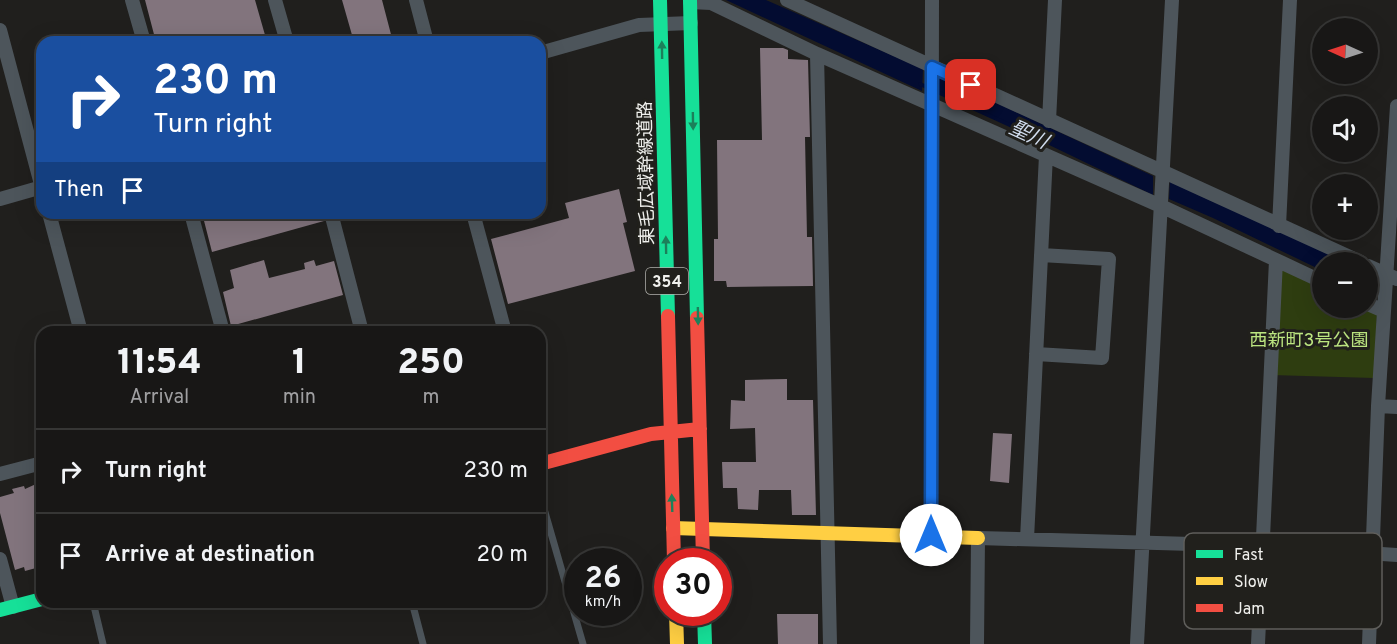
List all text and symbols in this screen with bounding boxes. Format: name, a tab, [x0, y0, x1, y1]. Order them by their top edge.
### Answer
north arrow	[1312, 18, 1378, 84]
map controls	[1312, 18, 1378, 318]
one-way arrow	[657, 40, 666, 59]
text: 230 m	[153, 56, 278, 109]
pin	[945, 59, 996, 110]
icon: right	[54, 60, 132, 138]
icon: arrive	[954, 68, 987, 101]
button: sound	[1312, 96, 1378, 162]
street label: 東毛広域幹線道路	[635, 101, 660, 245]
text: Turn right	[153, 108, 272, 142]
one-way arrow	[688, 112, 698, 131]
water label: 聖川	[1005, 116, 1054, 157]
icon: arrive	[116, 174, 149, 207]
button: +	[1312, 174, 1378, 240]
text: Then	[54, 177, 104, 204]
one-way arrow	[661, 235, 670, 254]
button: −	[1312, 252, 1378, 318]
road number: 354	[646, 268, 688, 294]
one-way arrow	[693, 307, 702, 326]
park label: 西新町3号公園	[1250, 330, 1368, 353]
text: 11:54	[117, 341, 202, 387]
text: 1	[292, 341, 307, 387]
text: 250	[397, 341, 465, 387]
text: Arrival	[130, 385, 189, 411]
text: min	[283, 385, 316, 411]
text: m	[423, 385, 439, 411]
icon: right	[54, 455, 87, 488]
text: Turn right	[105, 458, 207, 485]
text: 230 m	[464, 458, 528, 485]
one-way arrow	[668, 493, 677, 512]
position arrow	[899, 503, 963, 567]
legend	[1184, 533, 1382, 629]
icon: arrive	[54, 539, 87, 572]
text: Arrive at destination	[105, 542, 315, 569]
text: 20 m	[477, 542, 528, 569]
text: Fast	[1234, 546, 1264, 566]
speed limit sign: 30	[654, 548, 732, 626]
text: 26	[585, 561, 621, 598]
text: Slow	[1234, 573, 1268, 593]
text: km/h	[585, 593, 621, 612]
text: Jam	[1234, 600, 1265, 620]

